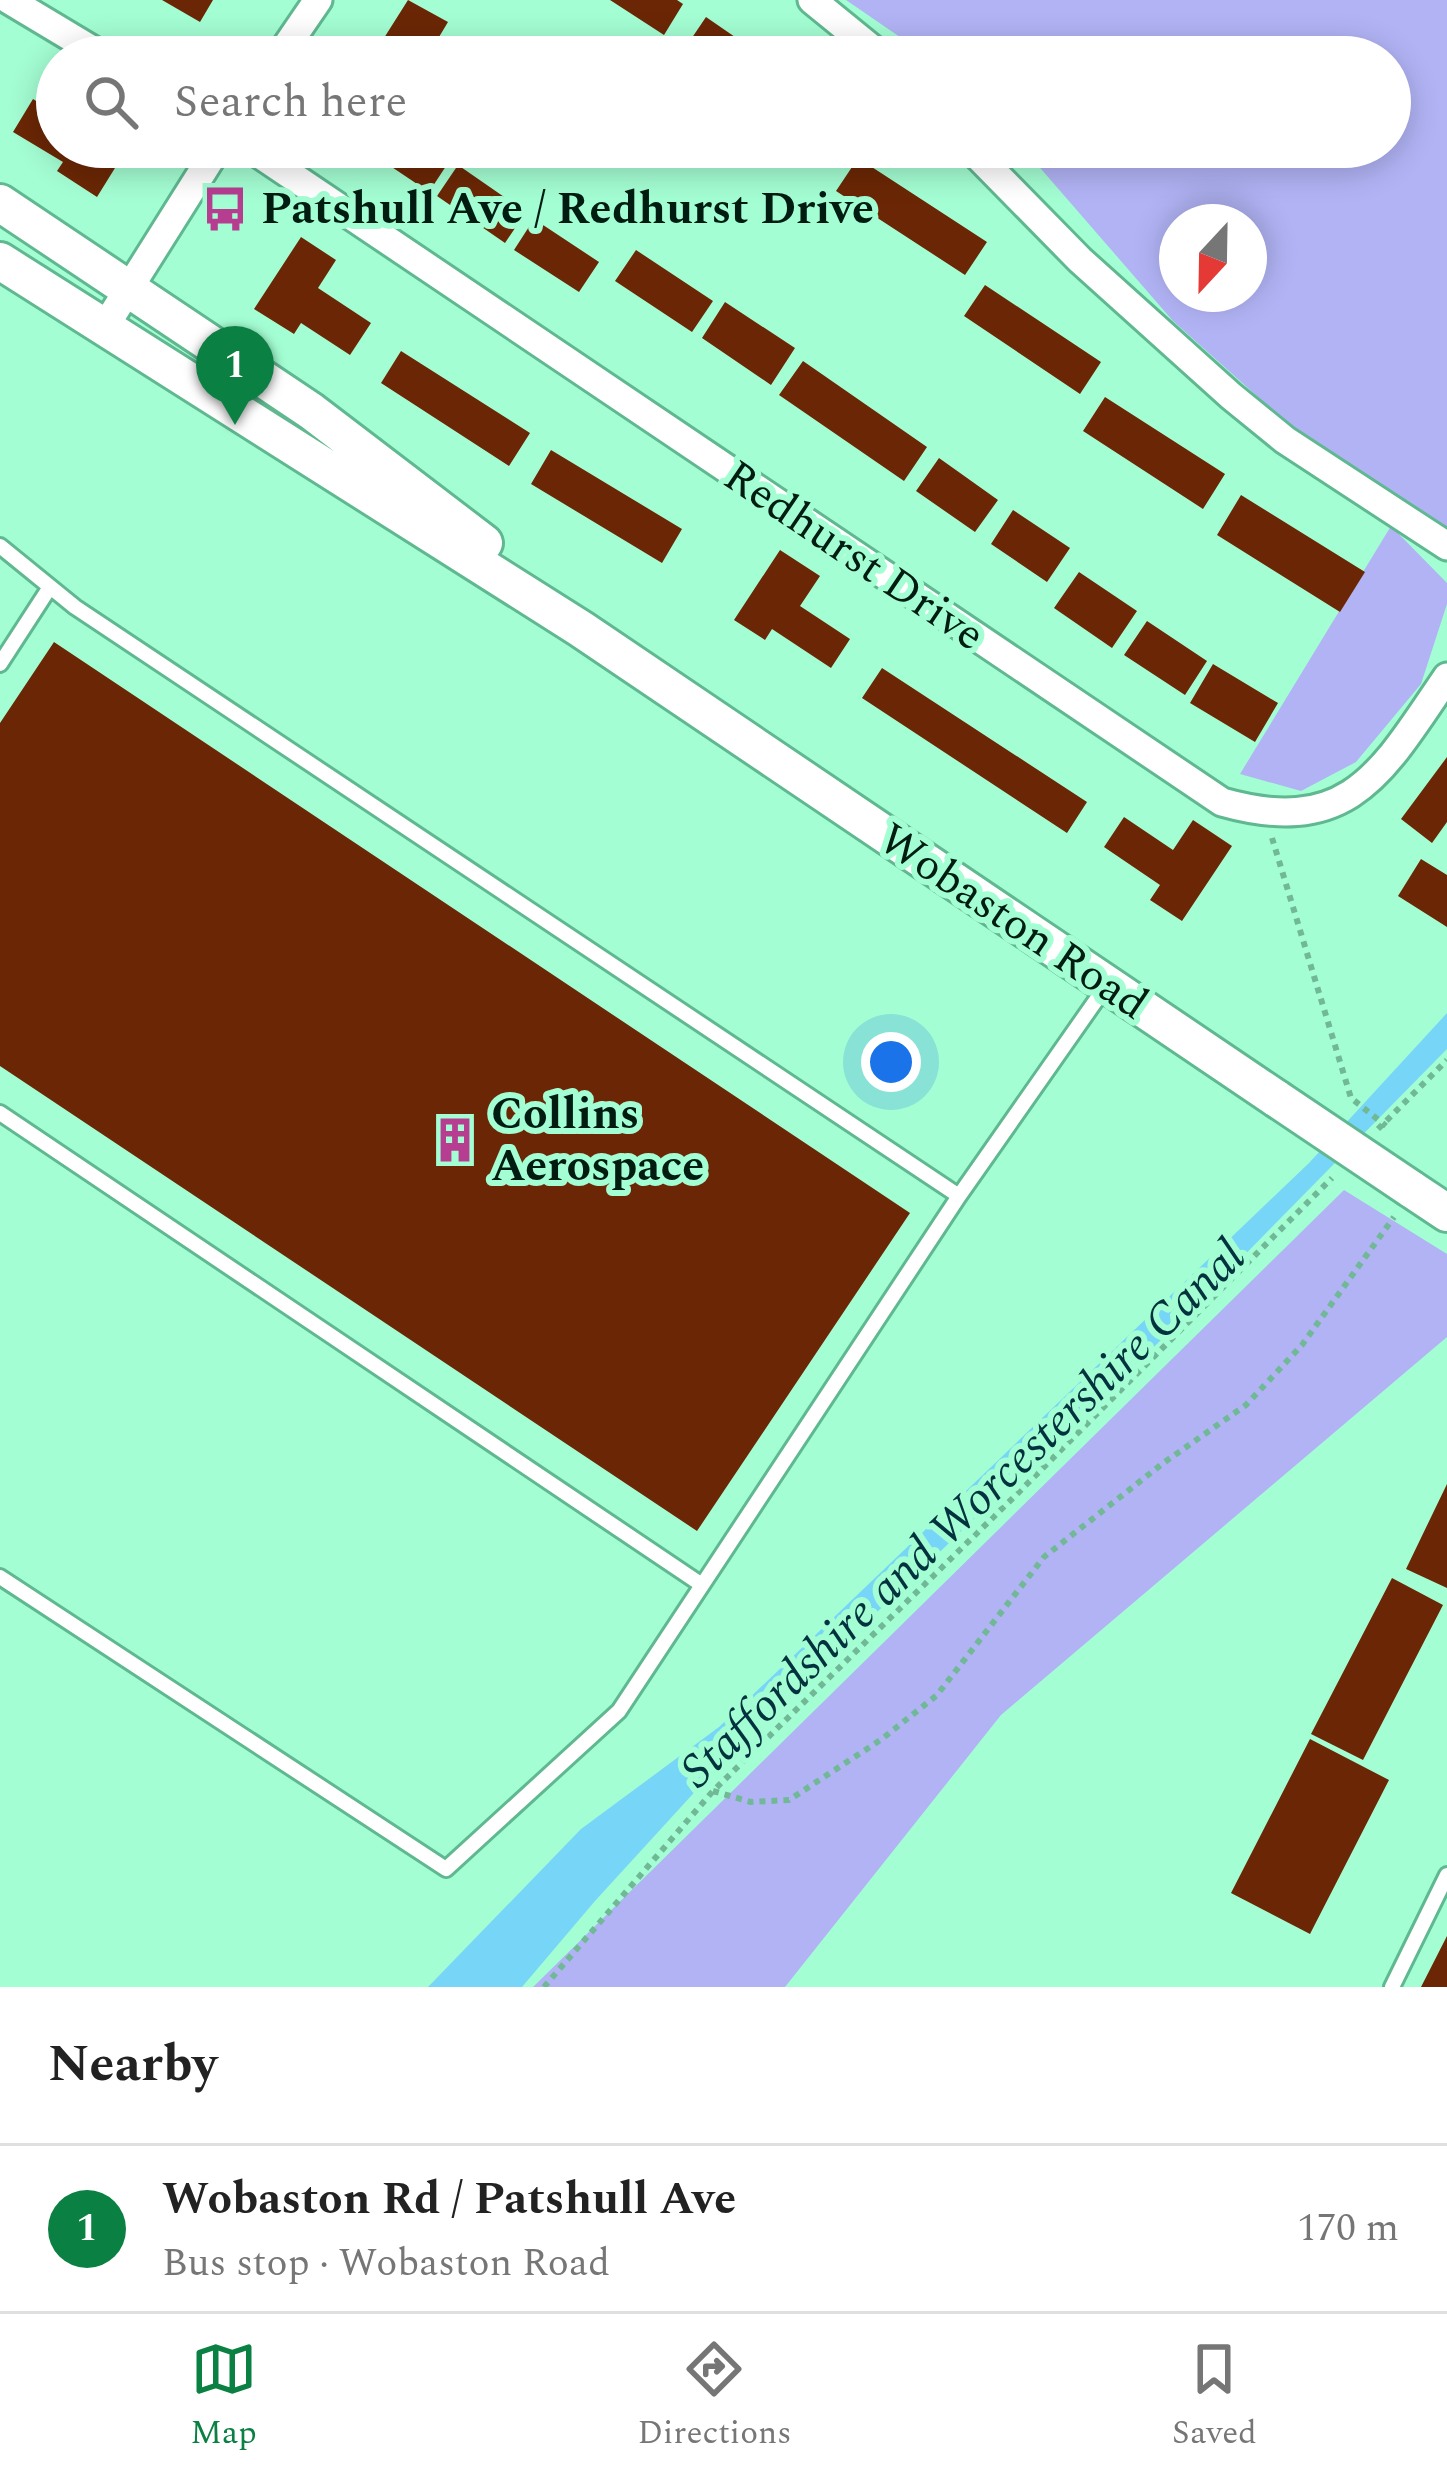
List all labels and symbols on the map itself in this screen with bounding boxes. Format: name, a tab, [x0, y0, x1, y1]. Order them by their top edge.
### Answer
place label: Patshull Ave / Redhurst Drive	[261, 175, 874, 244]
bus stop icon: Patshull Ave / Redhurst Drive	[200, 184, 250, 234]
north arrow	[1159, 204, 1267, 312]
pin: 1	[196, 326, 274, 425]
street label: Redhurst Drive	[709, 443, 999, 669]
street label: Wobaston Road	[864, 806, 1162, 1038]
your location	[861, 1032, 921, 1092]
place label: Collins Aerospace	[491, 1080, 704, 1201]
building icon: Collins Aerospace	[430, 1115, 480, 1165]
water label: Staffordshire and Worcestershire Canal	[663, 1223, 1263, 1805]

